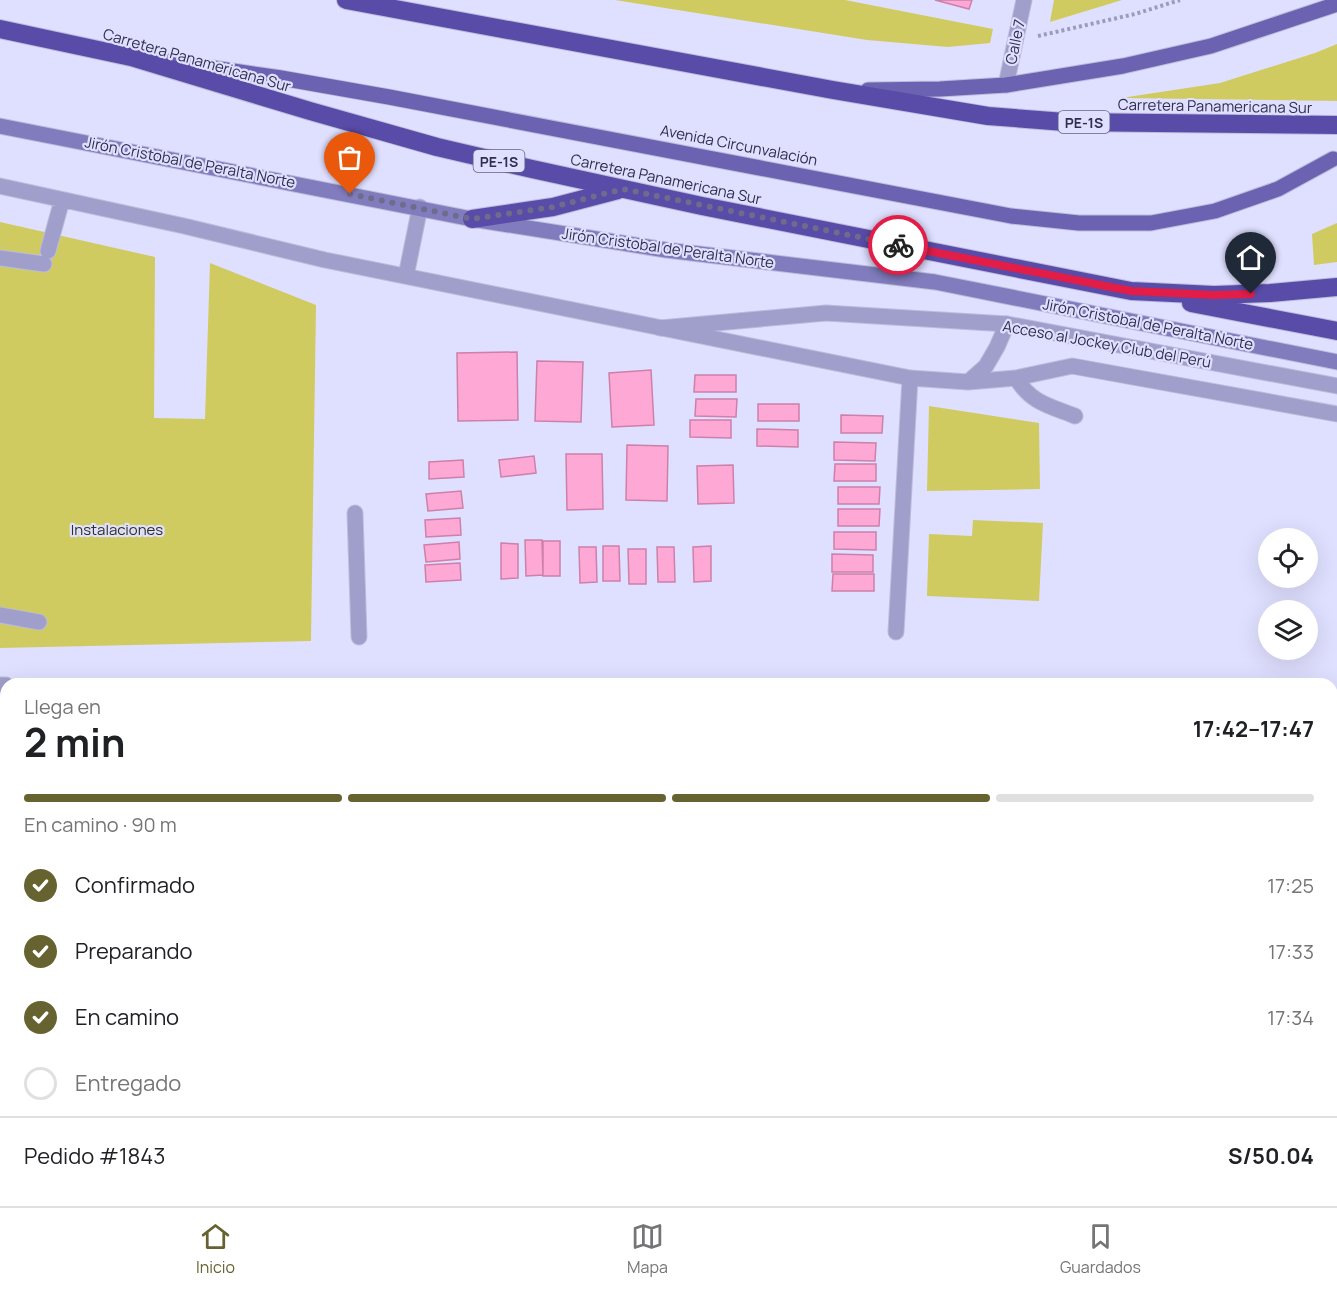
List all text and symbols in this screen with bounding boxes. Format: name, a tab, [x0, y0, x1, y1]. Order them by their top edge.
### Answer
street label: Calle 7	[1000, 18, 1030, 66]
street label: Carretera Panamericana Sur	[101, 23, 294, 97]
street label: Carretera Panamericana Sur	[1118, 94, 1313, 118]
road number: PE-1S	[1058, 111, 1110, 133]
street label: Avenida Circunvalación	[659, 119, 819, 171]
street label: Jirón Cristobal de Peralta Norte	[83, 131, 297, 193]
pin	[324, 132, 375, 194]
icon: bag	[333, 141, 366, 174]
street label: Carretera Panamericana Sur	[569, 149, 764, 210]
road number: PE-1S	[474, 150, 524, 172]
courier	[868, 215, 928, 275]
street label: Jirón Cristobal de Peralta Norte	[561, 223, 776, 273]
icon: bike	[882, 229, 915, 262]
pin	[1225, 232, 1276, 294]
icon: home	[1234, 241, 1267, 274]
street label: Jirón Cristobal de Peralta Norte	[1041, 293, 1255, 355]
street label: Acceso al Jockey Club del Perú	[1001, 315, 1213, 373]
park label: Instalaciones	[71, 519, 163, 540]
map controls	[1258, 528, 1318, 660]
button: locate	[1258, 528, 1318, 588]
button: layers	[1258, 600, 1318, 660]
text: Llega en	[24, 693, 101, 720]
text: 17:42–17:47	[1193, 714, 1314, 744]
text: 2 min	[24, 715, 125, 769]
text: En camino · 90 m	[24, 811, 177, 838]
icon: check	[24, 869, 57, 902]
text: Confirmado	[75, 870, 195, 900]
text: 17:25	[1267, 872, 1314, 899]
icon: check	[24, 935, 57, 968]
text: Preparando	[75, 936, 193, 966]
text: 17:33	[1268, 938, 1314, 965]
icon: check	[24, 1001, 57, 1034]
text: En camino	[75, 1002, 179, 1032]
text: 17:34	[1267, 1004, 1314, 1031]
text: Entregado	[75, 1068, 181, 1098]
text: Pedido #1843	[24, 1141, 165, 1171]
text: S/50.04	[1228, 1141, 1314, 1171]
tab: Inicio	[196, 1220, 235, 1278]
tab: Mapa	[627, 1220, 668, 1278]
tab: Guardados	[1060, 1220, 1141, 1278]

